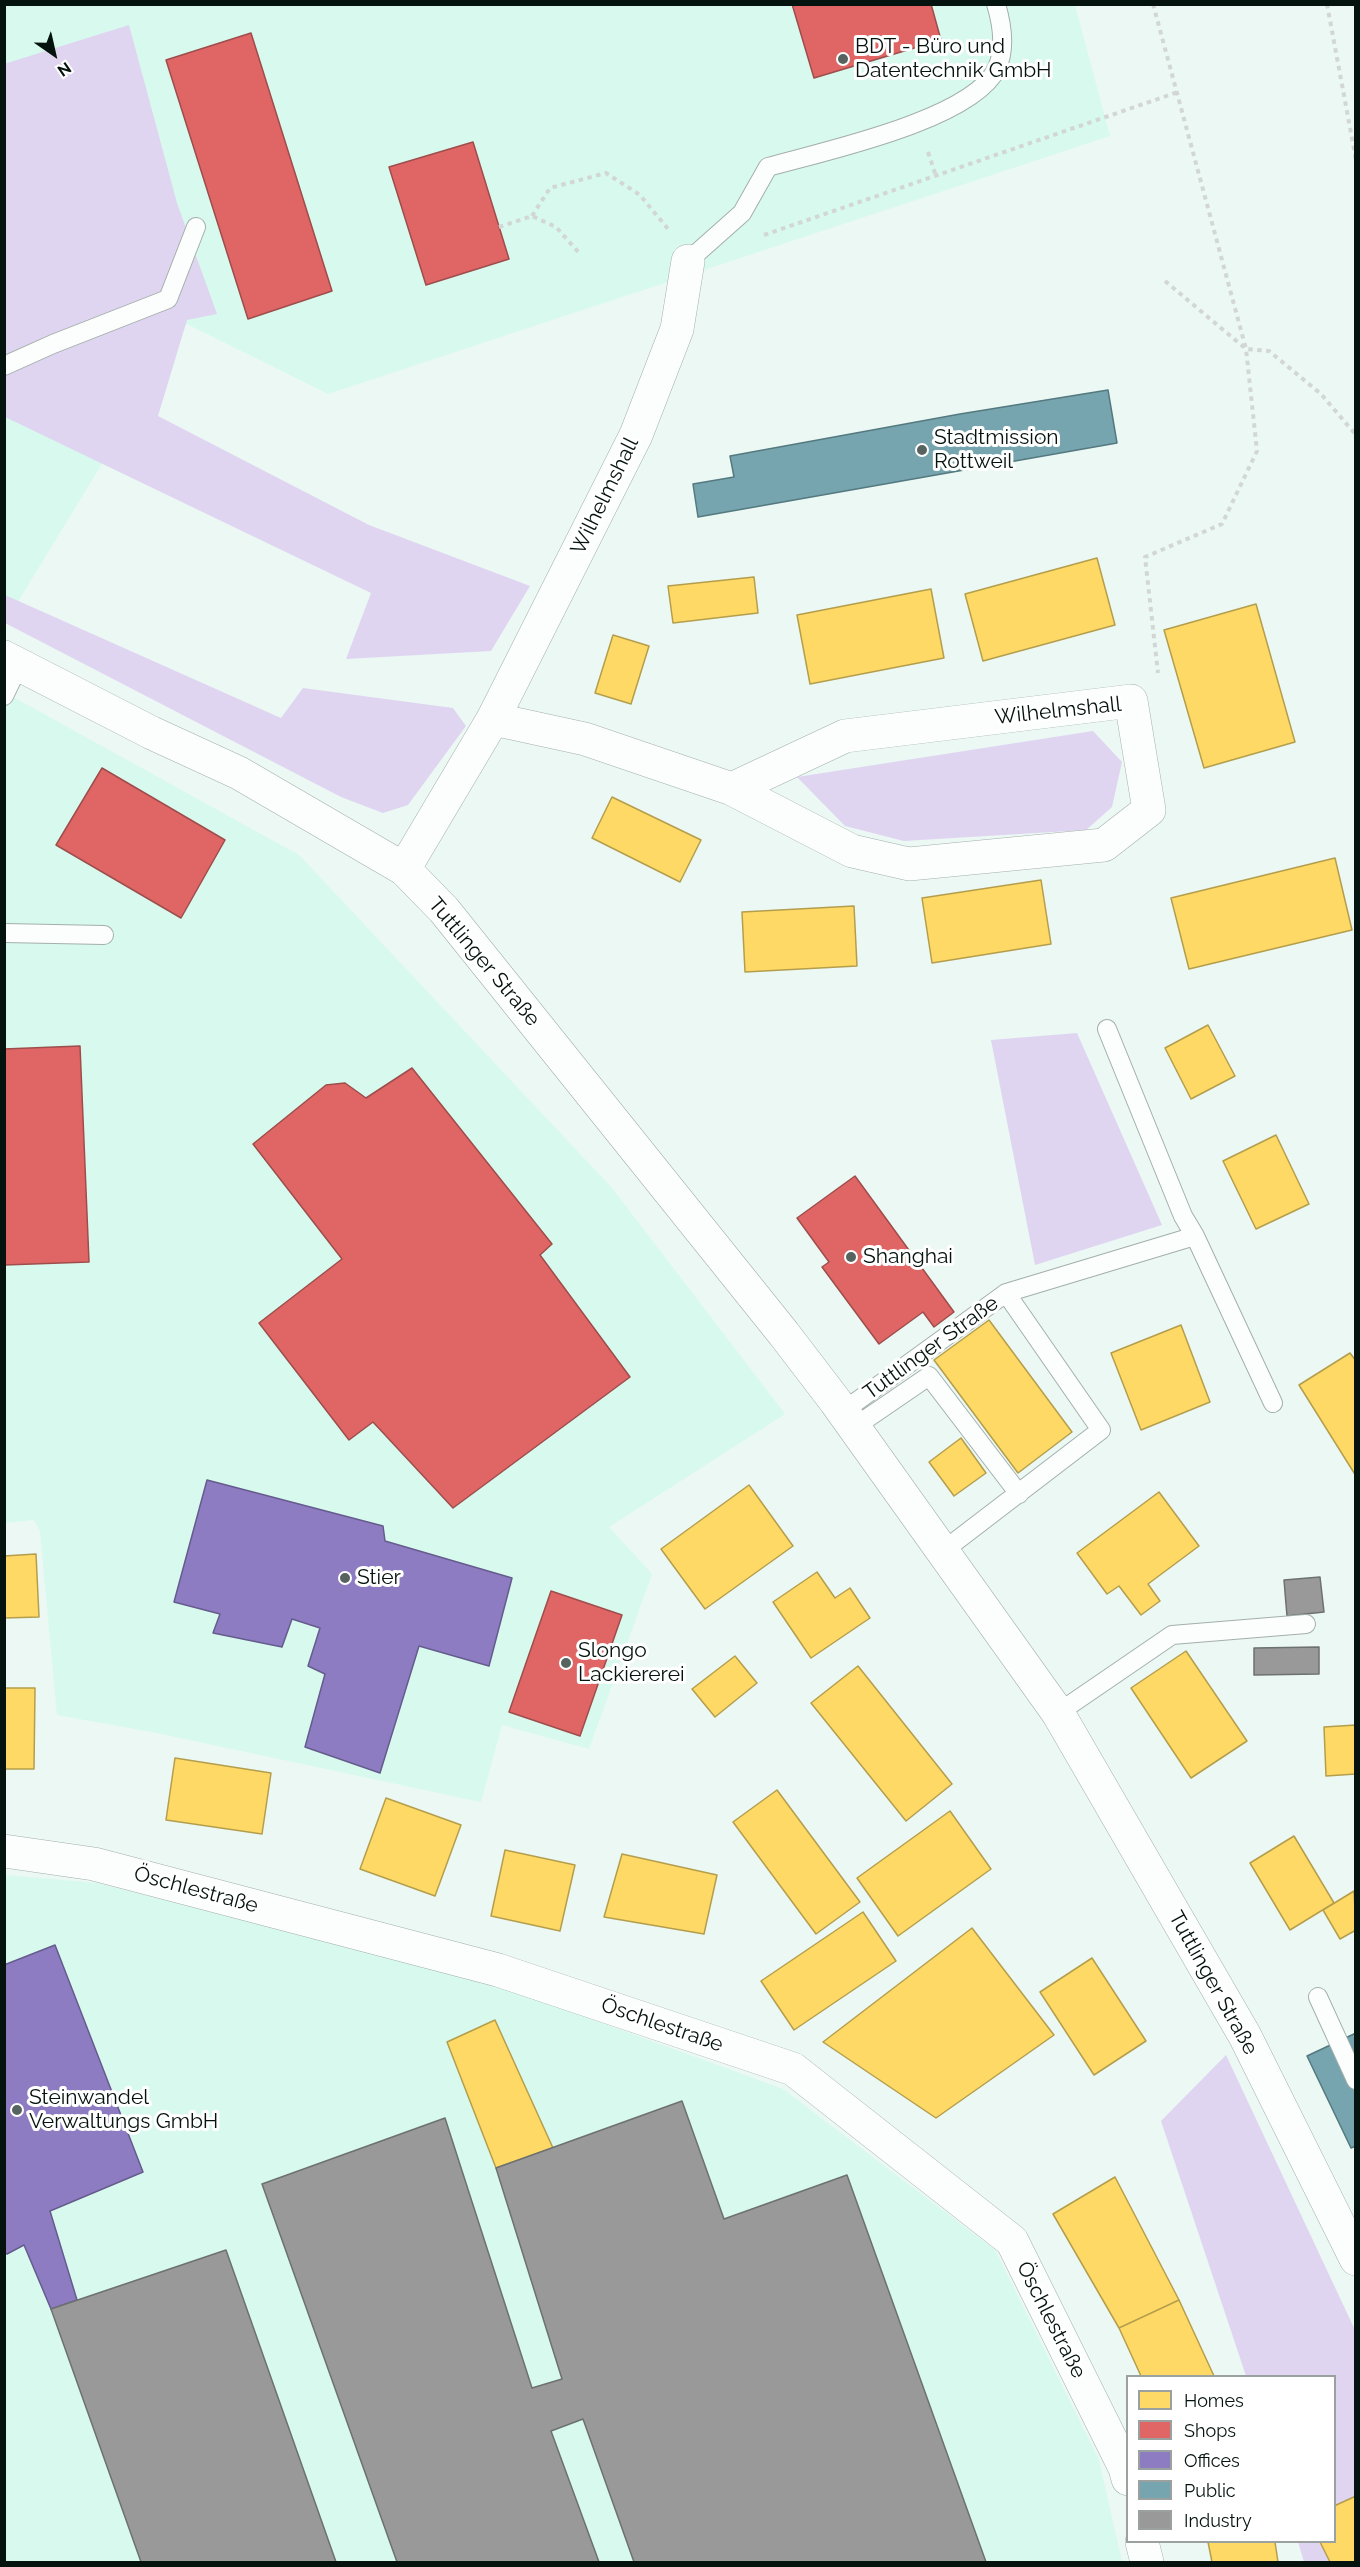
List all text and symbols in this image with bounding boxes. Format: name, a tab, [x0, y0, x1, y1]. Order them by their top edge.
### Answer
north arrow	[24, 24, 84, 84]
place label: BDT - Büro und Datentechnik GmbH	[855, 34, 1051, 84]
marker: BDT - Büro und Datentechnik GmbH	[836, 52, 850, 66]
text: N	[54, 58, 75, 81]
place label: Stadtmission Rottweil	[934, 425, 1059, 475]
street label: Wilhelmshall	[566, 433, 644, 559]
marker: Stadtmission Rottweil	[915, 443, 929, 457]
street label: Wilhelmshall	[993, 692, 1123, 730]
street label: Tuttlinger Straße	[423, 892, 545, 1032]
place label: Shanghai	[863, 1244, 953, 1270]
marker: Shanghai	[844, 1250, 858, 1264]
street label: Tuttlinger Straße	[859, 1291, 1003, 1405]
place label: Stier	[357, 1565, 401, 1591]
marker: Stier	[338, 1571, 352, 1585]
place label: Slongo Lackiererei	[578, 1638, 685, 1688]
marker: Slongo Lackiererei	[559, 1656, 573, 1670]
street label: Öschlestraße	[131, 1861, 261, 1919]
street label: Tuttlinger Straße	[1163, 1907, 1263, 2059]
street label: Öschlestraße	[598, 1992, 726, 2058]
place label: Steinwandel Verwaltungs GmbH	[29, 2085, 218, 2135]
marker: Steinwandel Verwaltungs GmbH	[10, 2103, 24, 2117]
street label: Öschlestraße	[1011, 2257, 1091, 2383]
legend	[1126, 2375, 1336, 2543]
text: Homes	[1184, 2390, 1244, 2411]
text: Shops	[1184, 2420, 1236, 2441]
text: Offices	[1184, 2450, 1240, 2471]
text: Public	[1184, 2480, 1236, 2501]
text: Industry	[1184, 2510, 1252, 2531]

